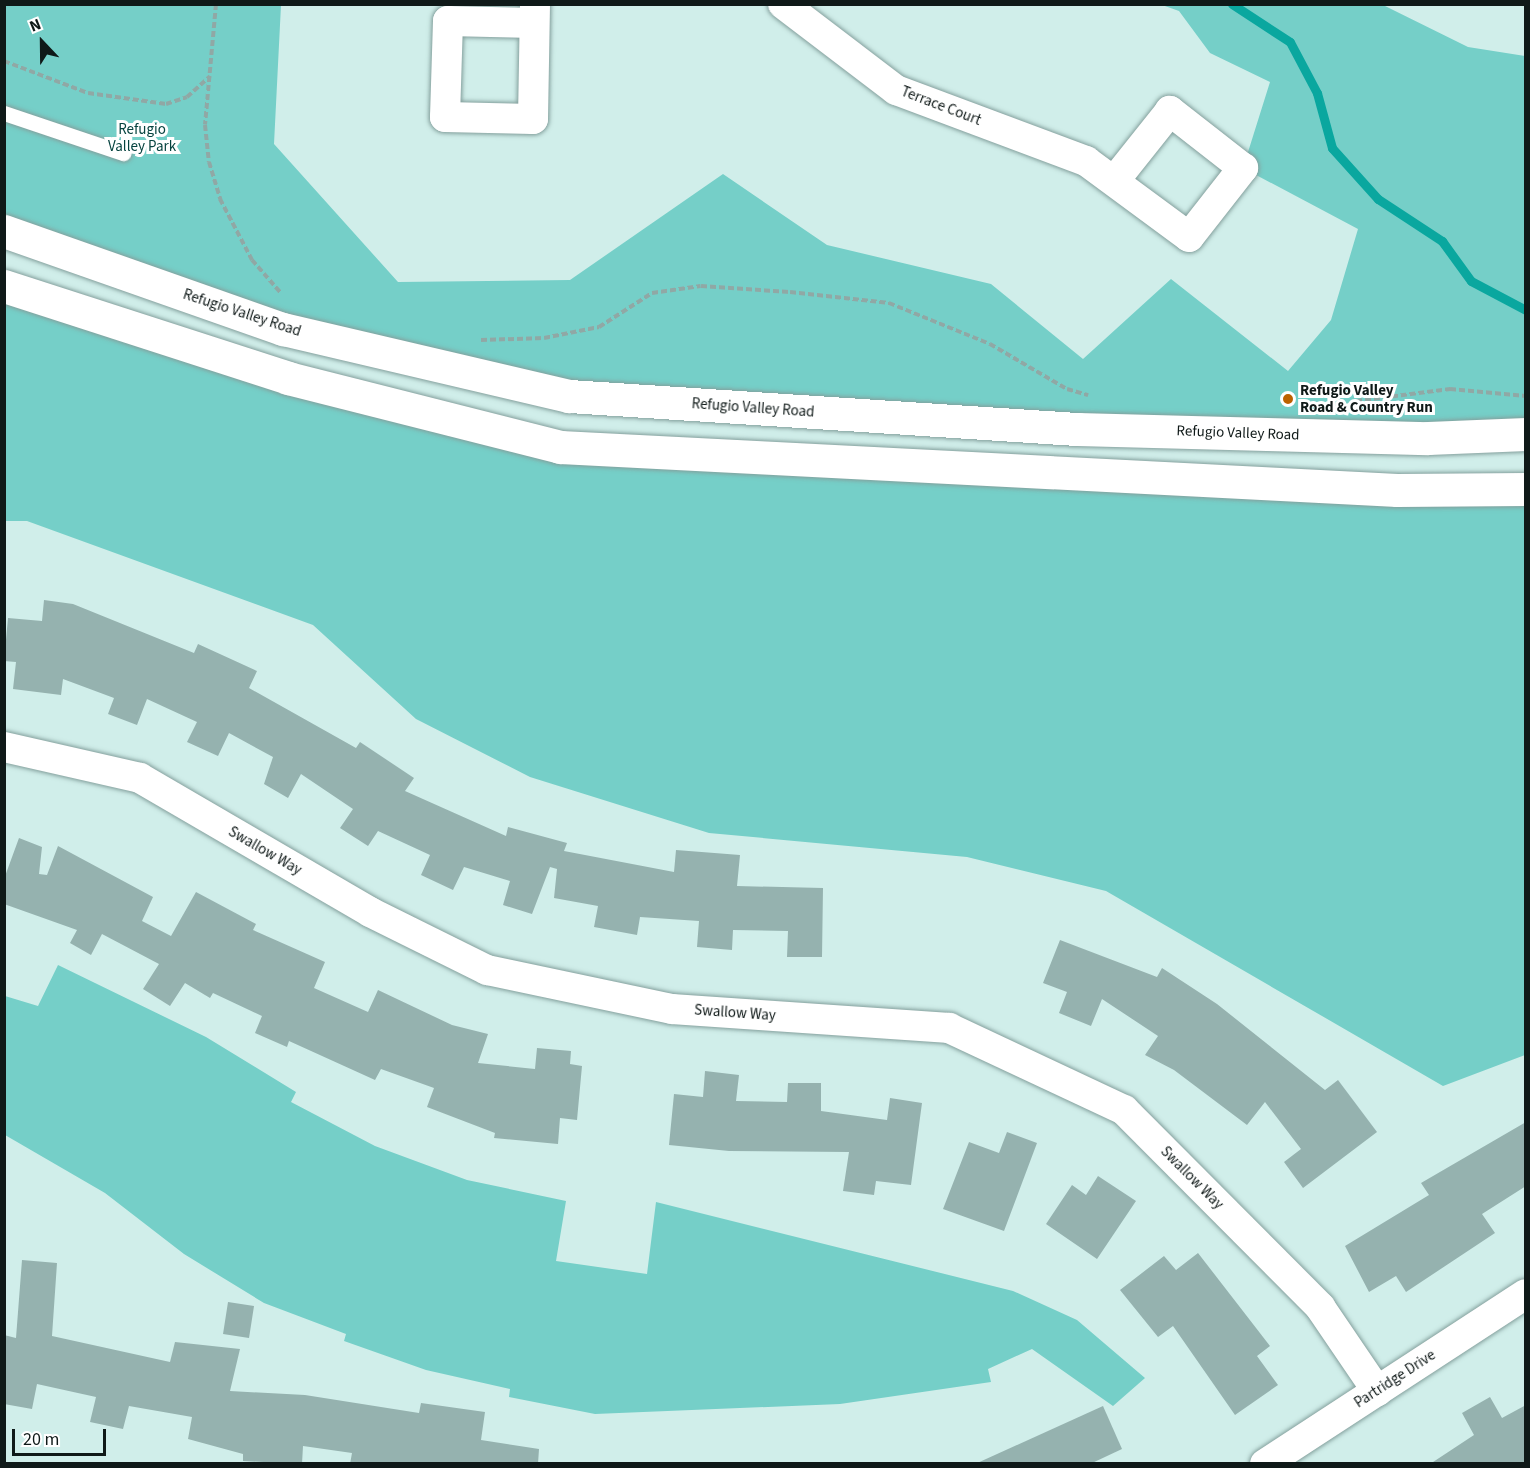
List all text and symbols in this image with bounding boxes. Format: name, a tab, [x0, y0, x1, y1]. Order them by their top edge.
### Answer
north arrow	[12, 12, 72, 72]
text: N	[26, 13, 44, 38]
street label: Terrace Court	[898, 83, 984, 129]
park label: Refugio Valley Park	[108, 120, 176, 155]
street label: Refugio Valley Road	[181, 285, 303, 341]
place label: Refugio Valley Road & Country Run	[1300, 381, 1433, 416]
marker: Refugio Valley Road & Country Run	[1281, 392, 1295, 406]
street label: Refugio Valley Road	[691, 395, 815, 421]
street label: Refugio Valley Road	[1176, 422, 1300, 444]
street label: Swallow Way	[225, 823, 305, 879]
street label: Swallow Way	[694, 1001, 776, 1025]
street label: Swallow Way	[1157, 1143, 1227, 1213]
street label: Partridge Drive	[1351, 1346, 1439, 1412]
scale bar	[15, 1417, 110, 1455]
text: 20 m	[23, 1427, 59, 1452]

